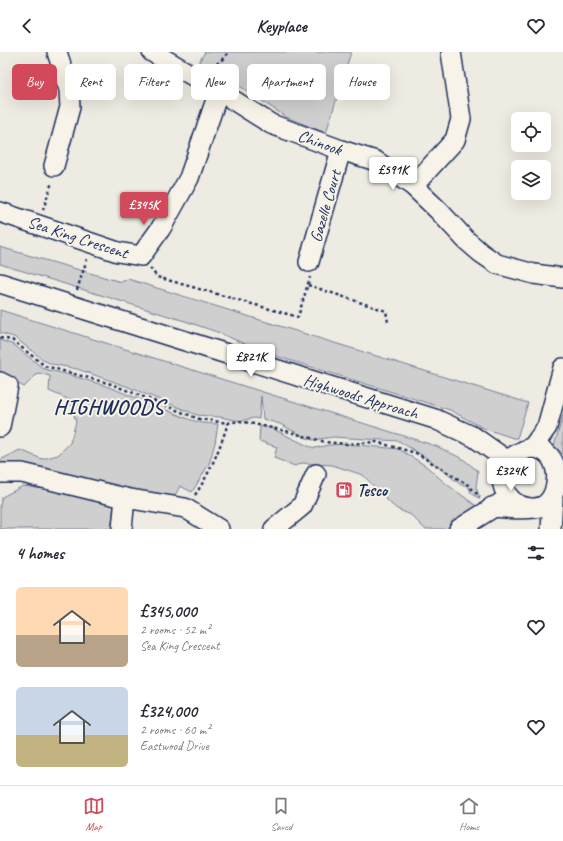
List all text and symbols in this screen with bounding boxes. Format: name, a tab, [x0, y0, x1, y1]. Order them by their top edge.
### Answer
icon: back	[16, 15, 38, 37]
text: Keyplace	[256, 15, 307, 37]
icon: heart	[525, 15, 547, 37]
chip: Buy	[12, 64, 57, 100]
chip: Rent	[65, 64, 116, 100]
chip: Filters	[124, 64, 183, 100]
chip: New	[191, 64, 239, 100]
chip: Apartment	[247, 64, 326, 100]
chip: House	[334, 64, 390, 100]
map controls	[511, 112, 551, 200]
button: locate	[511, 112, 551, 152]
street label: Chinook	[295, 125, 346, 161]
pin: £591K	[365, 157, 421, 191]
button: layers	[511, 160, 551, 200]
text: £591K	[378, 162, 408, 178]
street label: Gazelle Court	[305, 165, 346, 245]
pin: £345K	[116, 192, 172, 226]
text: £345K	[129, 197, 159, 213]
street label: Sea King Crescent	[25, 211, 133, 264]
pin: £821K	[223, 344, 279, 378]
text: £821K	[236, 349, 266, 365]
street label: Highwoods Approach	[301, 369, 422, 424]
district label: HIGHWOODS	[54, 394, 168, 420]
pin: £324K	[483, 458, 539, 492]
text: £324K	[496, 463, 526, 479]
fuel station icon: Tesco	[334, 480, 354, 500]
place label: Tesco	[357, 480, 389, 501]
icon: filters	[525, 542, 547, 564]
text: 4 homes	[16, 543, 64, 564]
text: £345,000	[140, 601, 197, 622]
icon: home	[48, 603, 96, 651]
icon: heart	[525, 616, 547, 638]
text: 2 rooms · 52 m²	[140, 622, 210, 638]
text: Sea King Crescent	[140, 638, 220, 654]
text: £324,000	[140, 701, 197, 722]
icon: home	[48, 703, 96, 751]
icon: heart	[525, 716, 547, 738]
text: 2 rooms · 60 m²	[140, 722, 210, 738]
text: Eastwood Drive	[140, 738, 209, 754]
tab: Map	[83, 795, 105, 833]
tab: Saved	[270, 795, 292, 833]
tab: Home	[458, 795, 480, 833]

